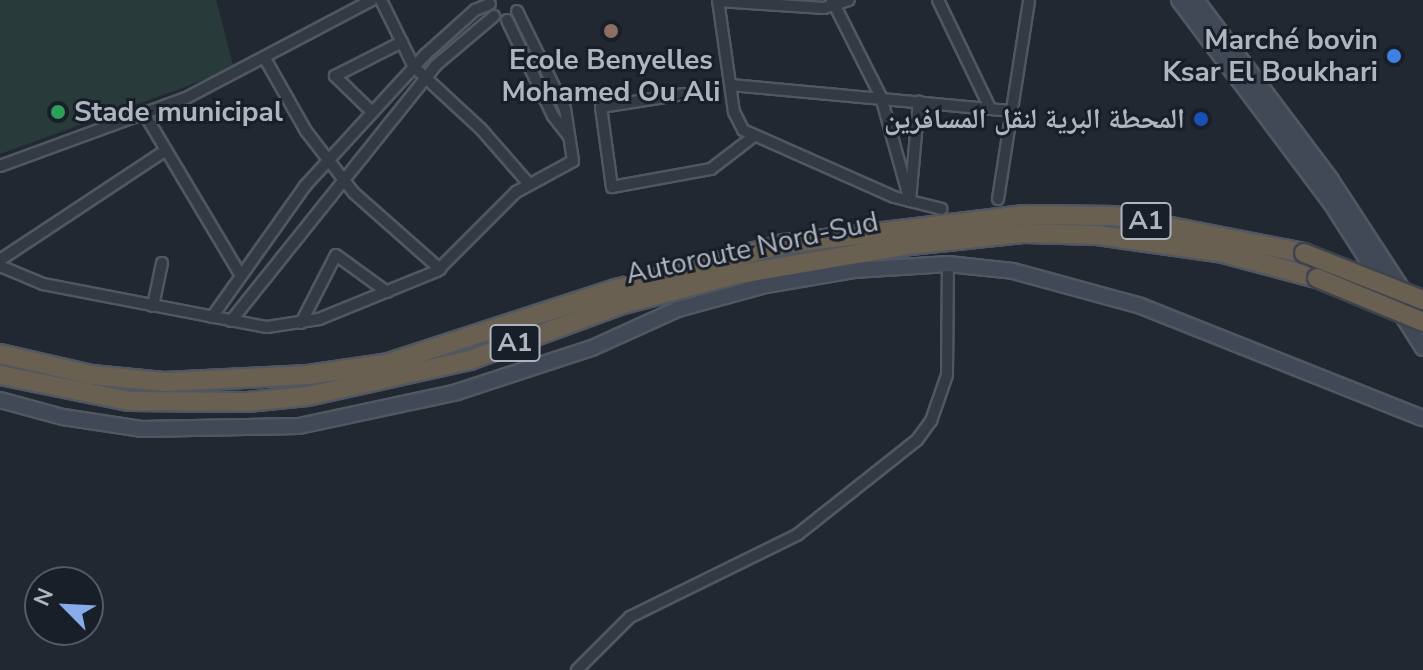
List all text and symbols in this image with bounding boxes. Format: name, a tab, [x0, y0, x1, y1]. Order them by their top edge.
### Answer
marker: Ecole Benyelles Mohamed Ou Ali	[602, 22, 620, 40]
place label: Marché bovin Ksar El Boukhari	[1163, 23, 1378, 89]
place label: Ecole Benyelles Mohamed Ou Ali	[502, 43, 720, 109]
marker: Marché bovin Ksar El Boukhari	[1385, 47, 1403, 65]
place label: Stade municipal	[74, 95, 283, 129]
place label: المحطة البرية لنقل المسافرين	[884, 102, 1185, 136]
marker: Stade municipal	[49, 103, 67, 121]
marker: المحطة البرية لنقل المسافرين	[1192, 110, 1210, 128]
road number: A1	[1120, 199, 1172, 243]
street label: Autoroute Nord-Sud	[623, 205, 881, 291]
road number: A1	[489, 321, 541, 365]
north arrow	[24, 566, 104, 646]
text: N	[27, 583, 61, 611]

